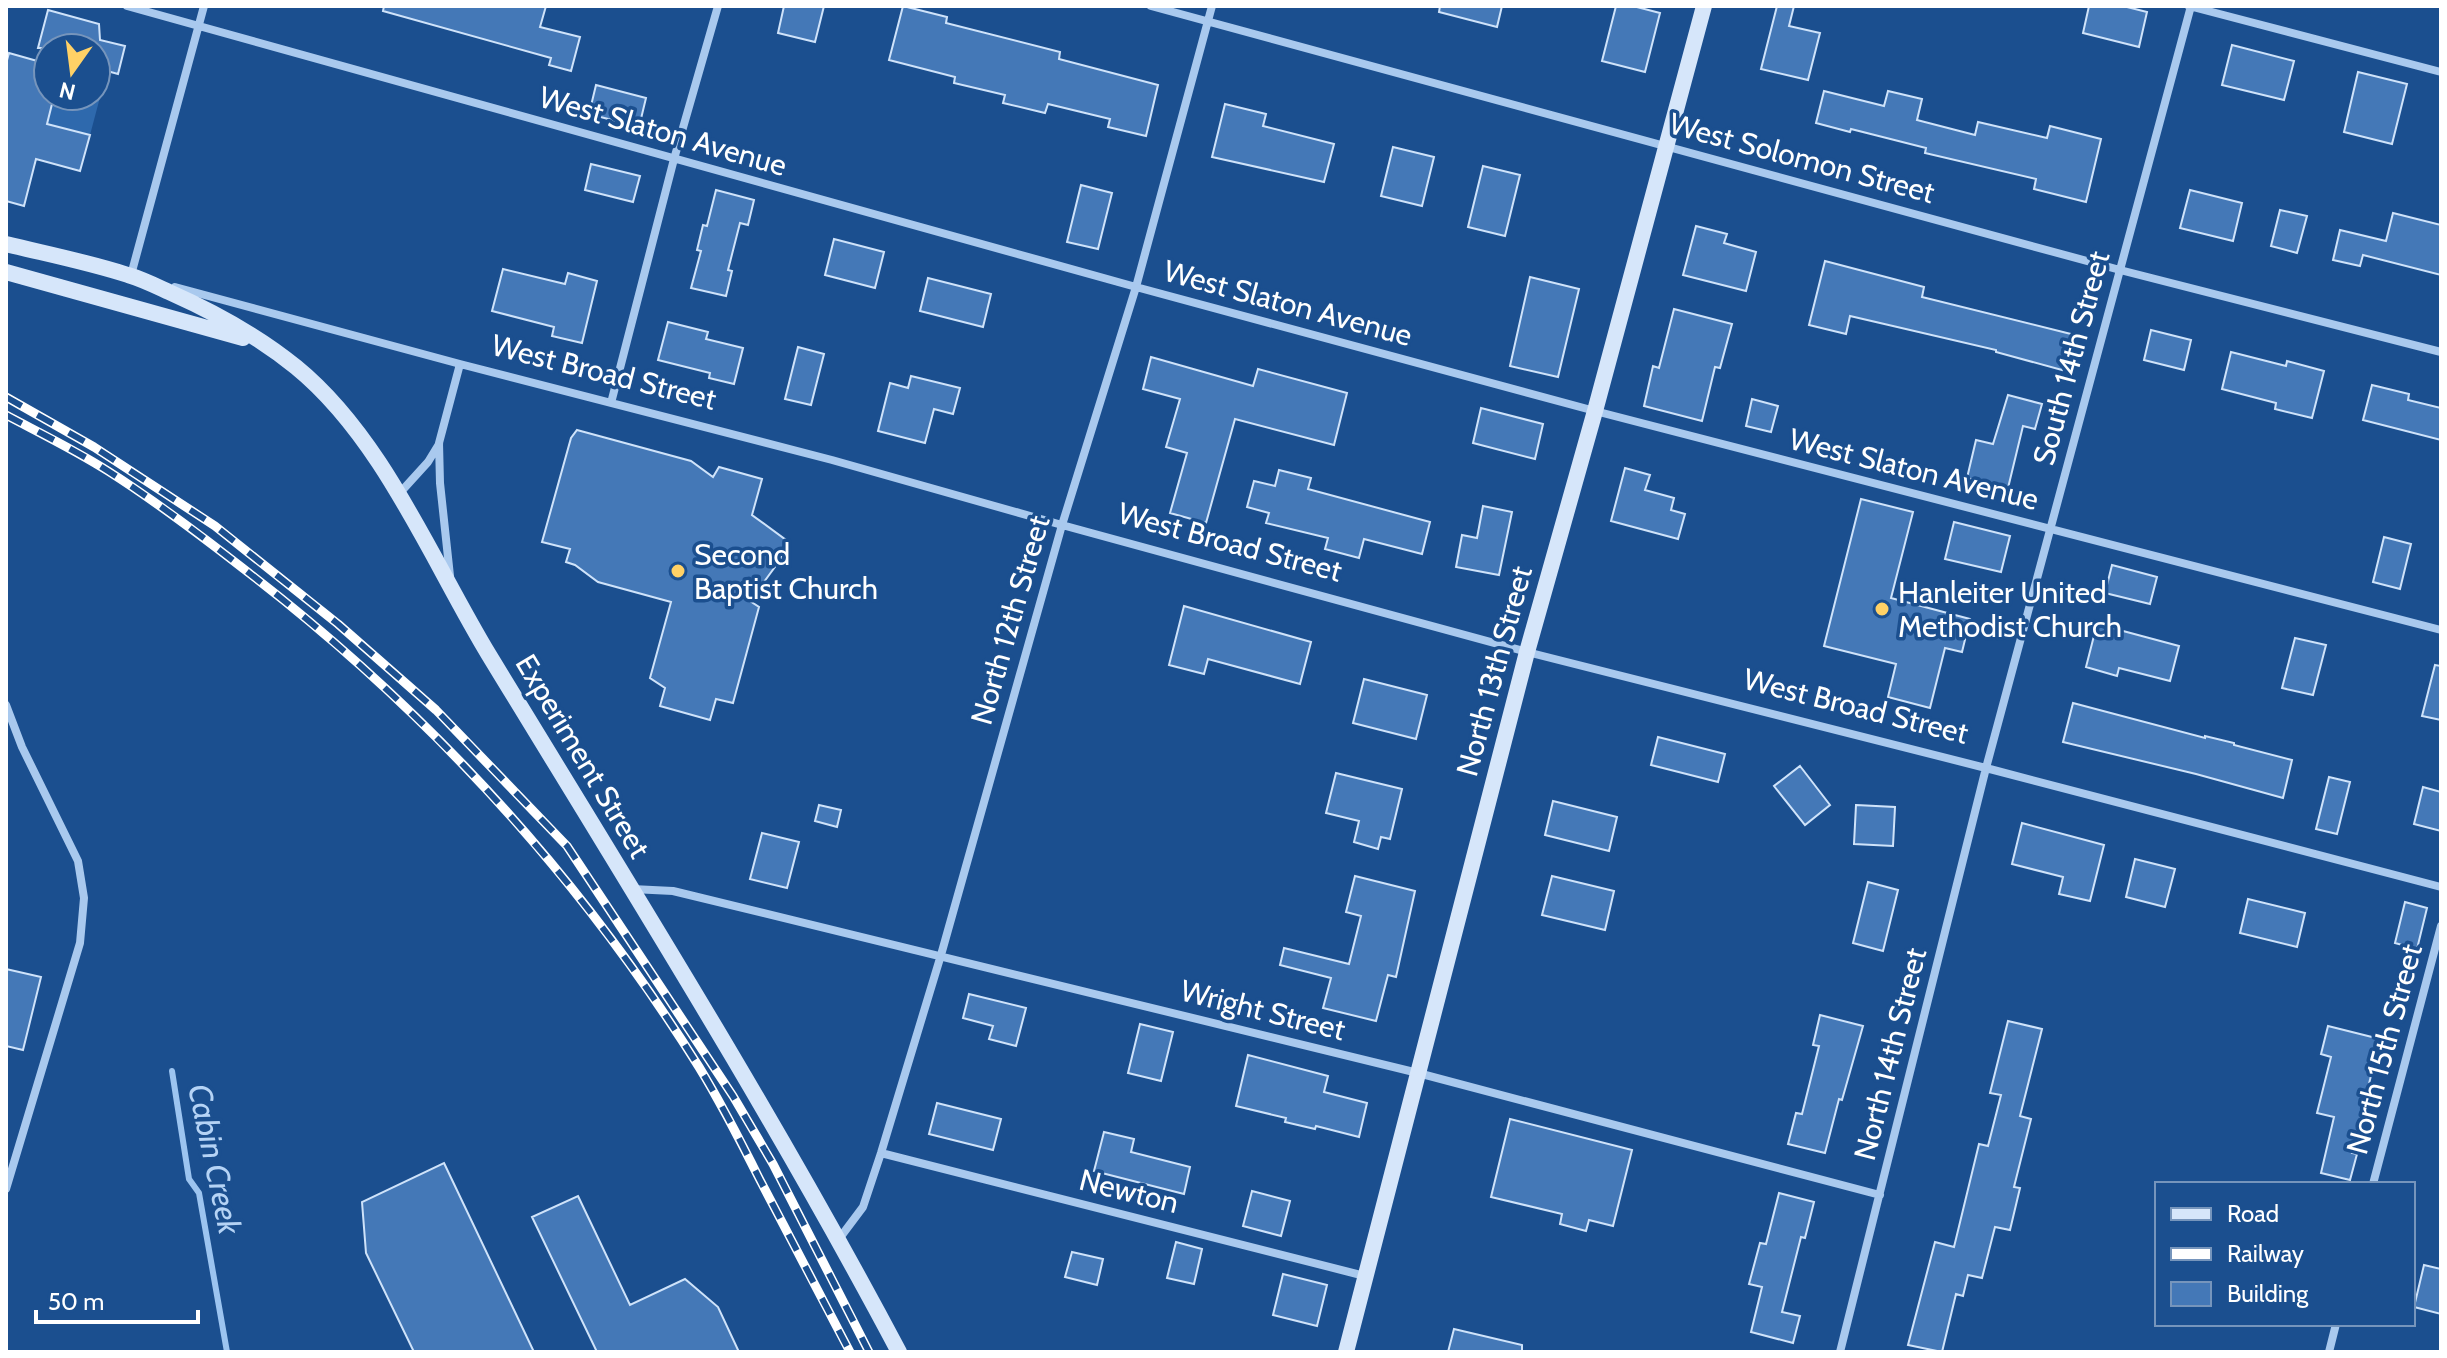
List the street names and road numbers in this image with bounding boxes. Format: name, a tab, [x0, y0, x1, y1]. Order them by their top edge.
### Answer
street label: West Slaton Avenue	[535, 78, 791, 184]
street label: West Solomon Street	[1665, 105, 1939, 211]
street label: South 14th Street	[2025, 247, 2117, 469]
street label: West Slaton Avenue	[1160, 252, 1416, 354]
street label: West Broad Street	[488, 326, 720, 418]
street label: West Slaton Avenue	[1786, 420, 2042, 518]
street label: West Broad Street	[1114, 494, 1346, 590]
street label: North 12th Street	[963, 511, 1057, 729]
street label: North 13th Street	[1448, 562, 1540, 780]
street label: Experiment Street	[508, 648, 658, 864]
street label: West Broad Street	[1740, 660, 1972, 752]
street label: North 15th Street	[2338, 940, 2430, 1158]
street label: North 14th Street	[1846, 944, 1934, 1164]
street label: Wright Street	[1177, 972, 1349, 1048]
street label: Newton	[1075, 1161, 1183, 1221]

